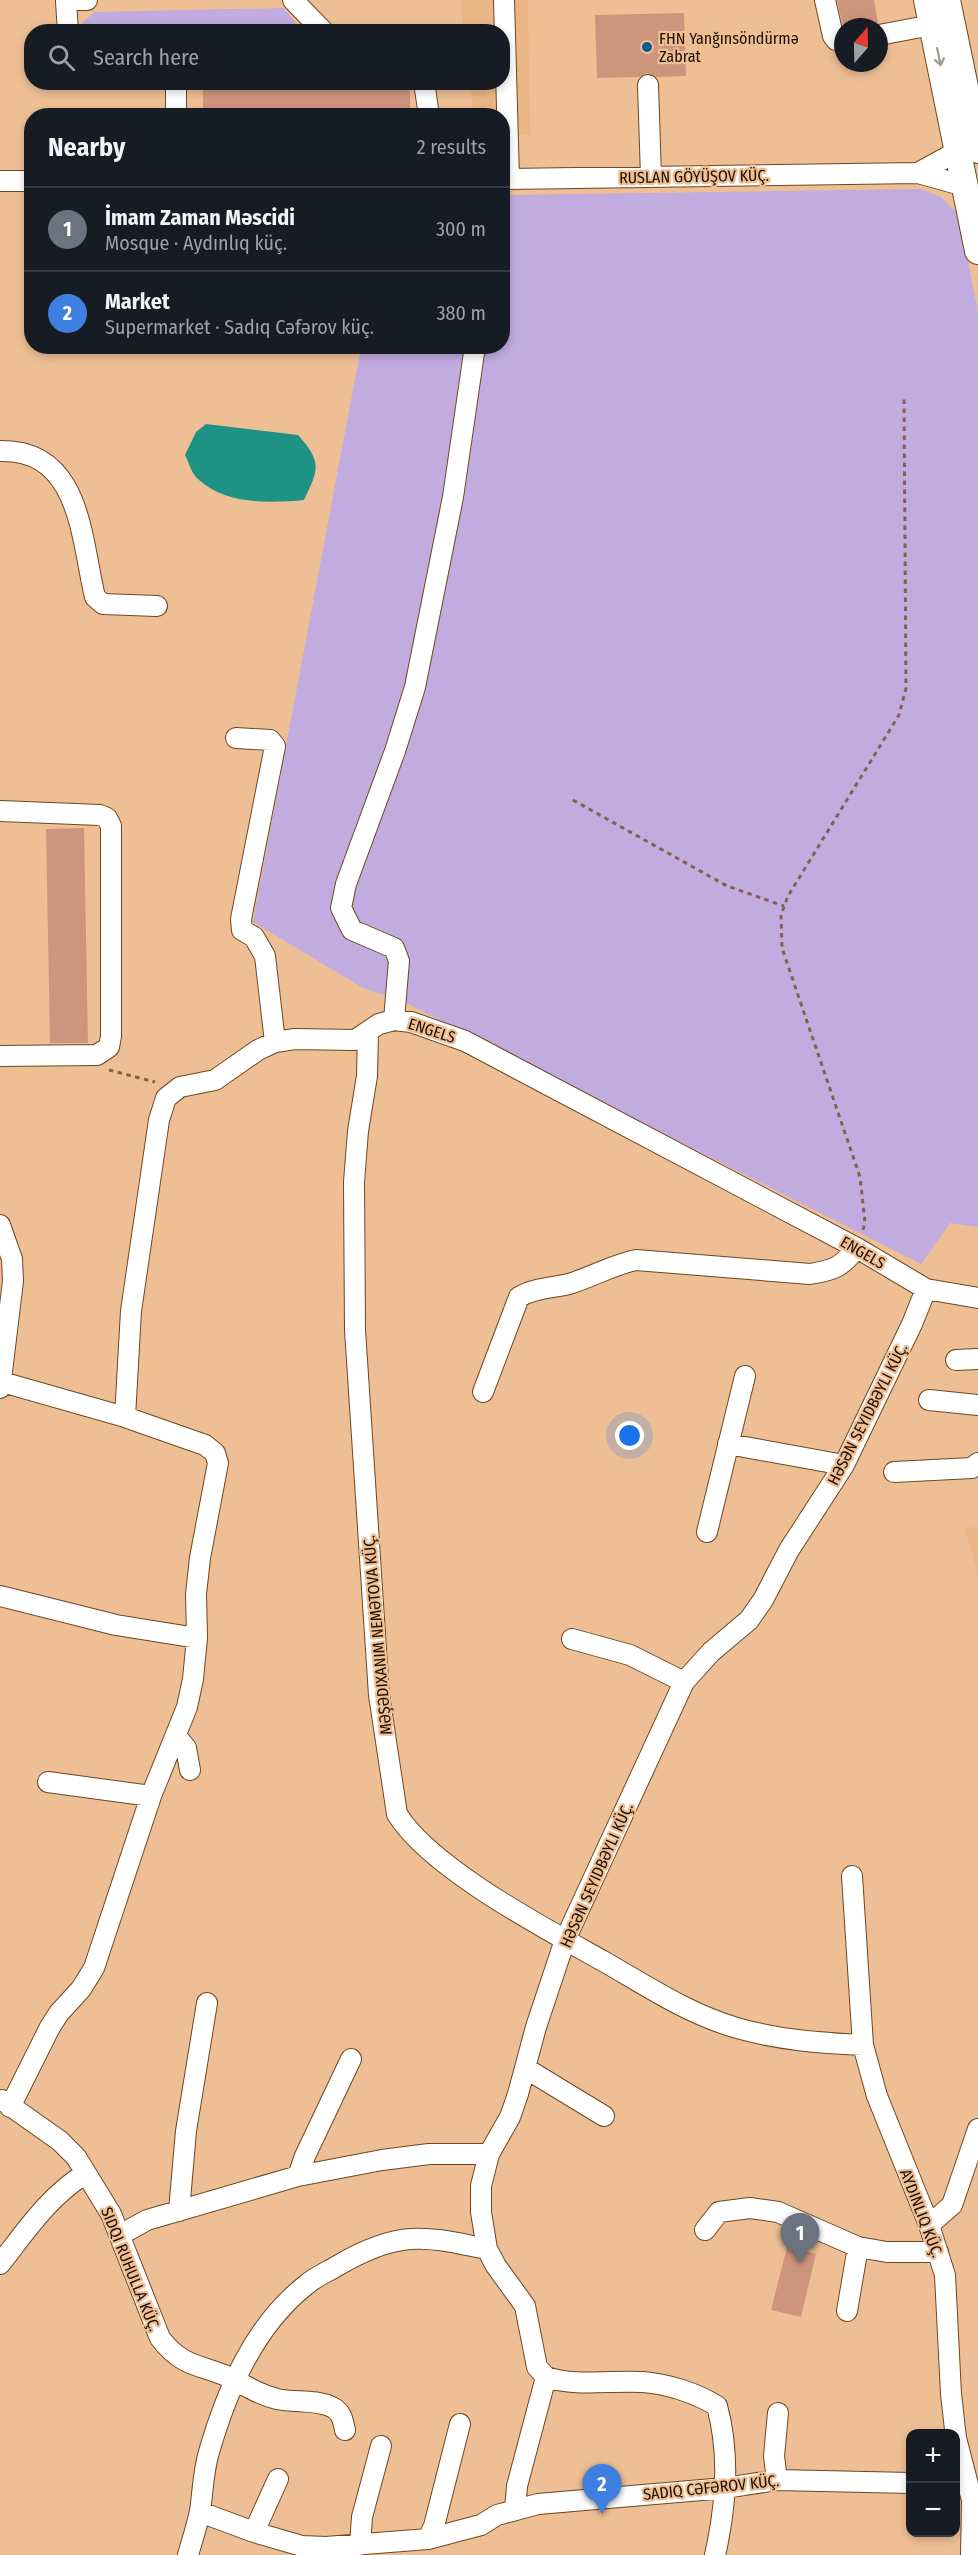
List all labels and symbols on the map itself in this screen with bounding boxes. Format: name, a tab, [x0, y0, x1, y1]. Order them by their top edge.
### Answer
north arrow	[834, 18, 888, 72]
place label: FHN Yanğınsöndürmə Zabrat	[659, 29, 799, 66]
marker: FHN Yanğınsöndürmə Zabrat	[640, 40, 654, 54]
one-way arrow	[933, 48, 945, 67]
street label: RUSLAN GÖYÜŞOV KÜÇ.	[619, 166, 769, 188]
street label: ENGELS	[406, 1014, 458, 1047]
street label: ENGELS	[837, 1232, 889, 1273]
street label: HƏSƏN SEYIDBƏYLI KÜÇ.	[823, 1340, 912, 1489]
your location	[615, 1421, 644, 1450]
street label: MƏŞƏDIXANIM NEMƏTOVA KÜÇ.	[359, 1534, 397, 1735]
street label: HƏSƏN SEYIDBƏYLI KÜÇ.	[556, 1800, 638, 1951]
street label: AYDINLIQ KÜÇ.	[895, 2166, 947, 2260]
street label: SIDQI RUHULLA KÜÇ.	[96, 2204, 164, 2334]
pin: 1	[780, 2214, 820, 2263]
pin: 2	[582, 2464, 622, 2514]
street label: SADIQ CƏFƏROV KÜÇ.	[642, 2471, 780, 2505]

